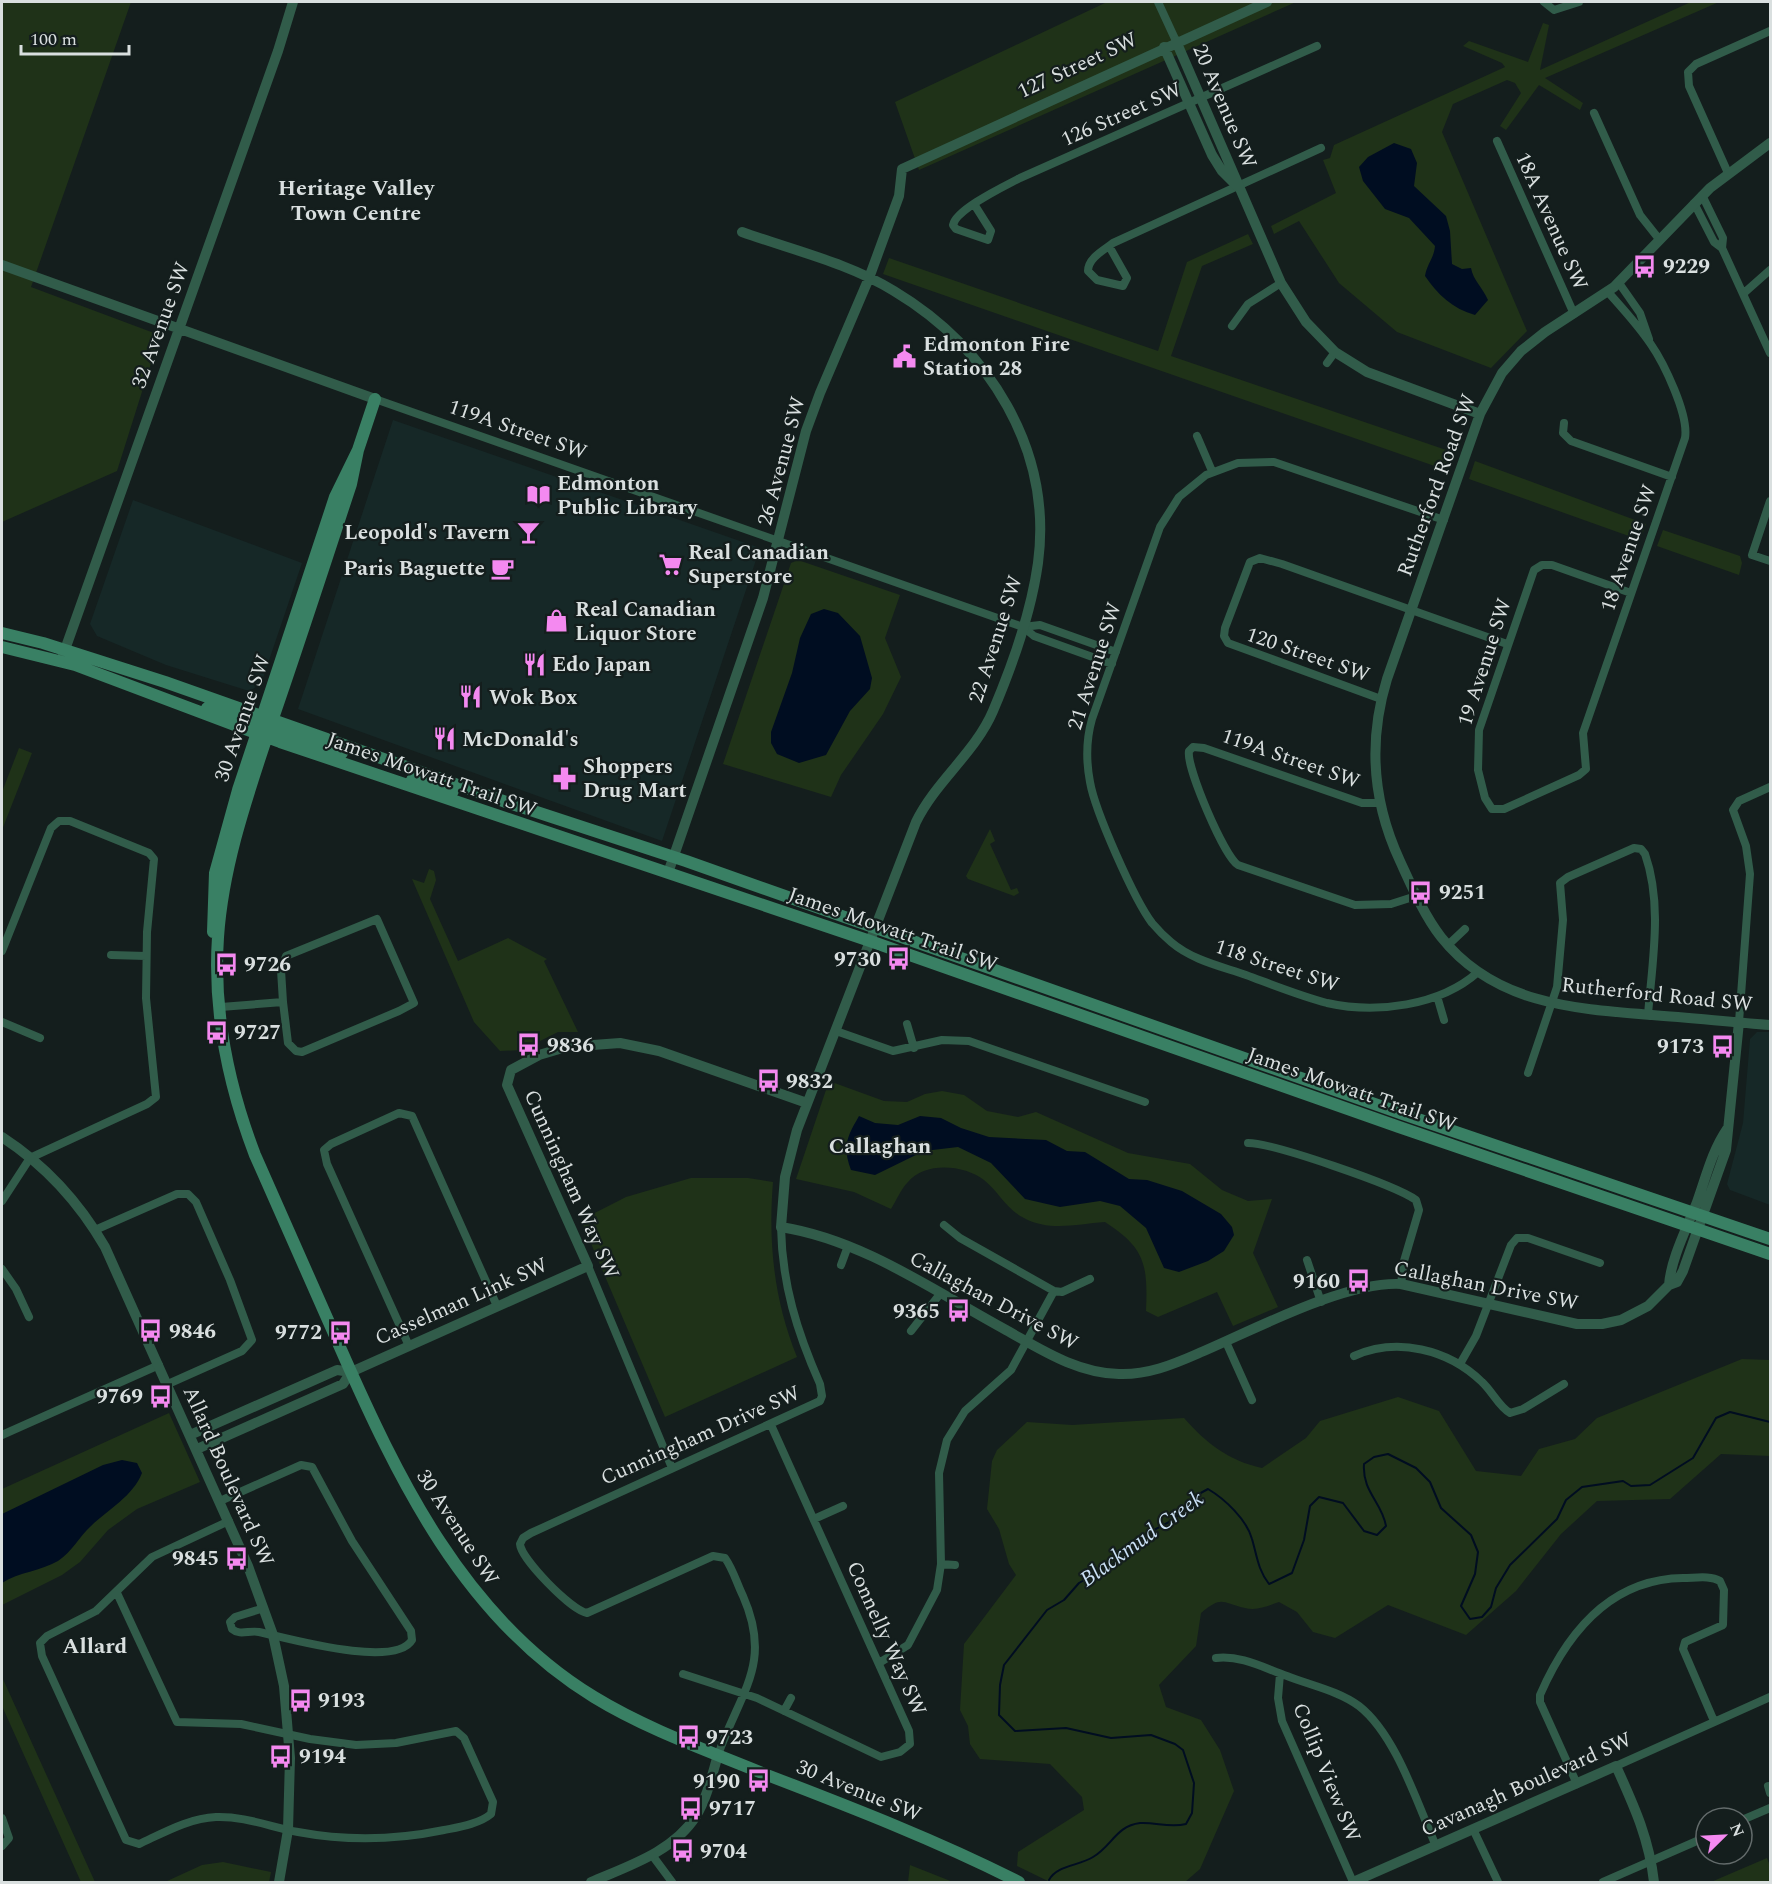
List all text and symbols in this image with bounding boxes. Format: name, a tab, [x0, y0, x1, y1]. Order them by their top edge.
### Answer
scale bar	[21, 18, 129, 56]
street label: 127 Street SW	[1012, 24, 1143, 108]
text: 100 m	[30, 26, 77, 53]
street label: 20 Avenue SW	[1183, 39, 1265, 174]
street label: 126 Street SW	[1056, 74, 1187, 156]
street label: 18A Avenue SW	[1506, 147, 1596, 296]
district label: Heritage Valley Town Centre	[278, 172, 436, 230]
place label: 9229	[1663, 251, 1710, 283]
bus stop icon: 9229	[1632, 253, 1658, 279]
street label: 32 Avenue SW	[123, 257, 199, 393]
place label: Edmonton Fire Station 28	[923, 329, 1070, 385]
public building icon: Edmonton Fire Station 28	[892, 343, 918, 369]
street label: Rutherford Road SW	[1389, 389, 1485, 581]
street label: 119A Street SW	[444, 391, 592, 469]
street label: 26 Avenue SW	[749, 393, 815, 529]
place label: Edmonton Public Library	[557, 468, 698, 524]
street label: 18 Avenue SW	[1592, 480, 1666, 616]
library icon: Edmonton Public Library	[526, 482, 552, 508]
place label: Leopold's Tavern	[344, 517, 510, 549]
bar icon: Leopold's Tavern	[515, 519, 541, 545]
place label: Real Canadian Superstore	[688, 537, 829, 593]
supermarket icon: Real Canadian Superstore	[657, 551, 683, 577]
place label: Paris Baguette	[343, 553, 485, 585]
cafe icon: Paris Baguette	[490, 555, 516, 581]
street label: 22 Avenue SW	[960, 571, 1032, 707]
place label: Real Canadian Liquor Store	[575, 594, 716, 650]
street label: 19 Avenue SW	[1449, 594, 1521, 730]
street label: 21 Avenue SW	[1059, 598, 1131, 734]
shop icon: Real Canadian Liquor Store	[544, 608, 570, 634]
street label: 120 Street SW	[1242, 619, 1374, 691]
place label: Edo Japan	[552, 649, 651, 681]
street label: 30 Avenue SW	[206, 650, 280, 786]
restaurant icon: Edo Japan	[521, 651, 547, 677]
place label: Wok Box	[489, 682, 578, 714]
restaurant icon: Wok Box	[458, 684, 484, 710]
street label: 119A Street SW	[1217, 720, 1365, 798]
street label: James Mowatt Trail SW	[322, 724, 541, 826]
place label: McDonald's	[462, 724, 579, 756]
restaurant icon: McDonald's	[431, 726, 457, 752]
place label: Shoppers Drug Mart	[583, 751, 687, 807]
pharmacy icon: Shoppers Drug Mart	[552, 765, 578, 791]
place label: 9251	[1439, 877, 1486, 909]
street label: James Mowatt Trail SW	[783, 879, 1002, 981]
bus stop icon: 9251	[1408, 879, 1434, 905]
street label: 118 Street SW	[1210, 931, 1343, 1001]
place label: 9730	[834, 944, 881, 976]
bus stop icon: 9730	[886, 946, 912, 972]
place label: 9726	[244, 949, 291, 981]
bus stop icon: 9726	[213, 951, 239, 977]
street label: Rutherford Road SW	[1560, 969, 1755, 1021]
place label: 9727	[234, 1017, 281, 1049]
bus stop icon: 9727	[203, 1019, 229, 1045]
place label: 9836	[547, 1030, 594, 1062]
place label: 9173	[1657, 1031, 1704, 1063]
bus stop icon: 9836	[516, 1032, 542, 1058]
bus stop icon: 9173	[1709, 1033, 1735, 1059]
street label: James Mowatt Trail SW	[1242, 1039, 1461, 1141]
place label: 9832	[786, 1066, 833, 1098]
bus stop icon: 9832	[755, 1068, 781, 1094]
street label: Cunningham Way SW	[515, 1085, 627, 1285]
district label: Callaghan	[829, 1130, 932, 1163]
street label: Callaghan Drive SW	[903, 1243, 1084, 1359]
street label: Casselman Link SW	[370, 1249, 553, 1354]
street label: Callaghan Drive SW	[1391, 1252, 1581, 1320]
place label: 9160	[1293, 1266, 1340, 1298]
bus stop icon: 9160	[1345, 1268, 1371, 1294]
place label: 9365	[893, 1296, 940, 1328]
bus stop icon: 9365	[945, 1298, 971, 1324]
place label: 9846	[169, 1316, 216, 1348]
place label: 9772	[275, 1317, 322, 1349]
bus stop icon: 9846	[138, 1318, 164, 1344]
bus stop icon: 9772	[327, 1319, 353, 1345]
street label: Cunningham Drive SW	[595, 1377, 806, 1494]
place label: 9769	[96, 1381, 143, 1413]
street label: Allard Boulevard SW	[174, 1381, 282, 1572]
bus stop icon: 9769	[148, 1383, 174, 1409]
street label: 30 Avenue SW	[408, 1463, 507, 1592]
water label: Blackmud Creek	[1073, 1483, 1211, 1596]
place label: 9845	[172, 1543, 219, 1575]
bus stop icon: 9845	[224, 1545, 250, 1571]
street label: Connelly Way SW	[838, 1556, 935, 1721]
district label: Allard	[63, 1630, 128, 1663]
place label: 9193	[318, 1685, 365, 1717]
bus stop icon: 9193	[287, 1687, 313, 1713]
street label: Collip View SW	[1284, 1698, 1369, 1847]
place label: 9723	[706, 1722, 753, 1754]
bus stop icon: 9723	[675, 1724, 701, 1750]
street label: Cavanagh Boulevard SW	[1416, 1724, 1637, 1846]
place label: 9194	[299, 1741, 346, 1773]
bus stop icon: 9194	[268, 1743, 294, 1769]
street label: 30 Avenue SW	[791, 1751, 926, 1831]
place label: 9190	[693, 1766, 740, 1798]
bus stop icon: 9190	[745, 1768, 771, 1794]
place label: 9717	[709, 1793, 756, 1825]
bus stop icon: 9717	[678, 1795, 704, 1821]
north arrow	[1694, 1806, 1754, 1866]
text: N	[1723, 1819, 1750, 1841]
place label: 9704	[700, 1836, 747, 1868]
bus stop icon: 9704	[669, 1838, 695, 1864]

